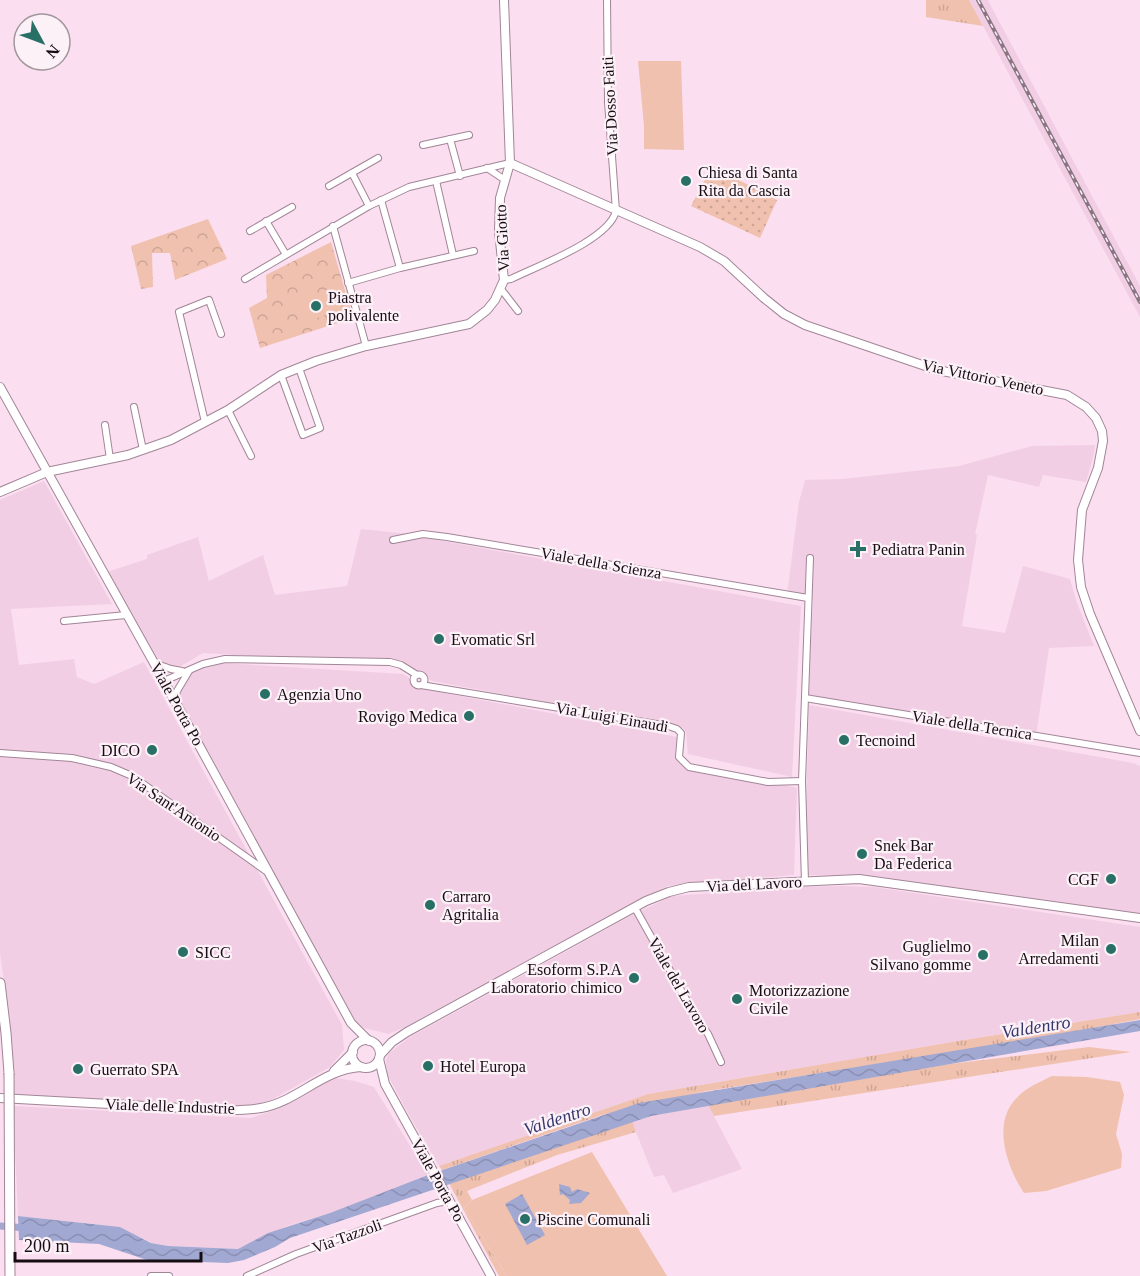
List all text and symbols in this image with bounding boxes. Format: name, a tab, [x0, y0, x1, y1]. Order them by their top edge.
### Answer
north arrow	[12, 12, 72, 72]
text: N	[42, 42, 63, 62]
street label: Via Dosso Faiti	[599, 55, 621, 156]
place label: Chiesa di Santa Rita da Cascia	[698, 164, 798, 199]
marker: Chiesa di Santa Rita da Cascia	[679, 174, 693, 188]
street label: Via Giotto	[492, 204, 512, 272]
place label: Piastra polivalente	[328, 289, 399, 325]
marker: Piastra polivalente	[309, 299, 323, 313]
street label: Via Vittorio Veneto	[921, 356, 1045, 398]
marker: Pediatra Panin	[849, 540, 867, 558]
place label: Pediatra Panin	[872, 541, 965, 558]
street label: Viale della Scienza	[539, 544, 663, 582]
place label: Evomatic Srl	[451, 631, 536, 648]
marker: Evomatic Srl	[432, 632, 446, 646]
street label: Viale Porta Po	[147, 659, 207, 749]
place label: Agenzia Uno	[277, 686, 362, 704]
marker: Agenzia Uno	[258, 687, 272, 701]
street label: Via Luigi Einaudi	[554, 699, 670, 736]
street label: Viale della Tecnica	[910, 707, 1034, 743]
place label: Rovigo Medica	[358, 708, 457, 726]
marker: Rovigo Medica	[462, 709, 476, 723]
place label: Tecnoind	[856, 732, 915, 749]
marker: Tecnoind	[837, 733, 851, 747]
place label: DICO	[101, 742, 140, 759]
marker: DICO	[145, 743, 159, 757]
street label: Via Sant'Antonio	[124, 769, 224, 845]
place label: Snek Bar Da Federica	[874, 837, 952, 872]
marker: Snek Bar Da Federica	[855, 847, 869, 861]
place label: CGF	[1068, 871, 1099, 888]
marker: CGF	[1104, 872, 1118, 886]
street label: Via del Lavoro	[706, 873, 802, 895]
place label: Carraro Agritalia	[442, 888, 499, 924]
marker: Carraro Agritalia	[423, 898, 437, 912]
place label: Milan Arredamenti	[1018, 932, 1100, 967]
street label: Viale del Lavoro	[645, 934, 713, 1036]
place label: Guglielmo Silvano gomme	[870, 938, 971, 974]
marker: Milan Arredamenti	[1104, 942, 1118, 956]
place label: SICC	[195, 944, 231, 961]
marker: SICC	[176, 945, 190, 959]
marker: Guglielmo Silvano gomme	[976, 948, 990, 962]
place label: Esoform S.P.A Laboratorio chimico	[491, 961, 622, 996]
marker: Esoform S.P.A Laboratorio chimico	[627, 971, 641, 985]
place label: Motorizzazione Civile	[749, 982, 849, 1017]
marker: Motorizzazione Civile	[730, 992, 744, 1006]
water label: Valdentro	[1000, 1012, 1072, 1042]
place label: Hotel Europa	[440, 1058, 526, 1076]
marker: Hotel Europa	[421, 1059, 435, 1073]
place label: Guerrato SPA	[90, 1061, 179, 1078]
marker: Guerrato SPA	[71, 1062, 85, 1076]
street label: Viale delle Industrie	[105, 1095, 235, 1117]
water label: Valdentro	[521, 1099, 593, 1139]
street label: Viale Porta Po	[408, 1135, 468, 1225]
place label: Piscine Comunali	[537, 1211, 651, 1228]
marker: Piscine Comunali	[518, 1212, 532, 1226]
street label: Via Tazzoli	[310, 1215, 385, 1256]
scale bar	[15, 1225, 201, 1263]
text: 200 m	[24, 1236, 70, 1256]

